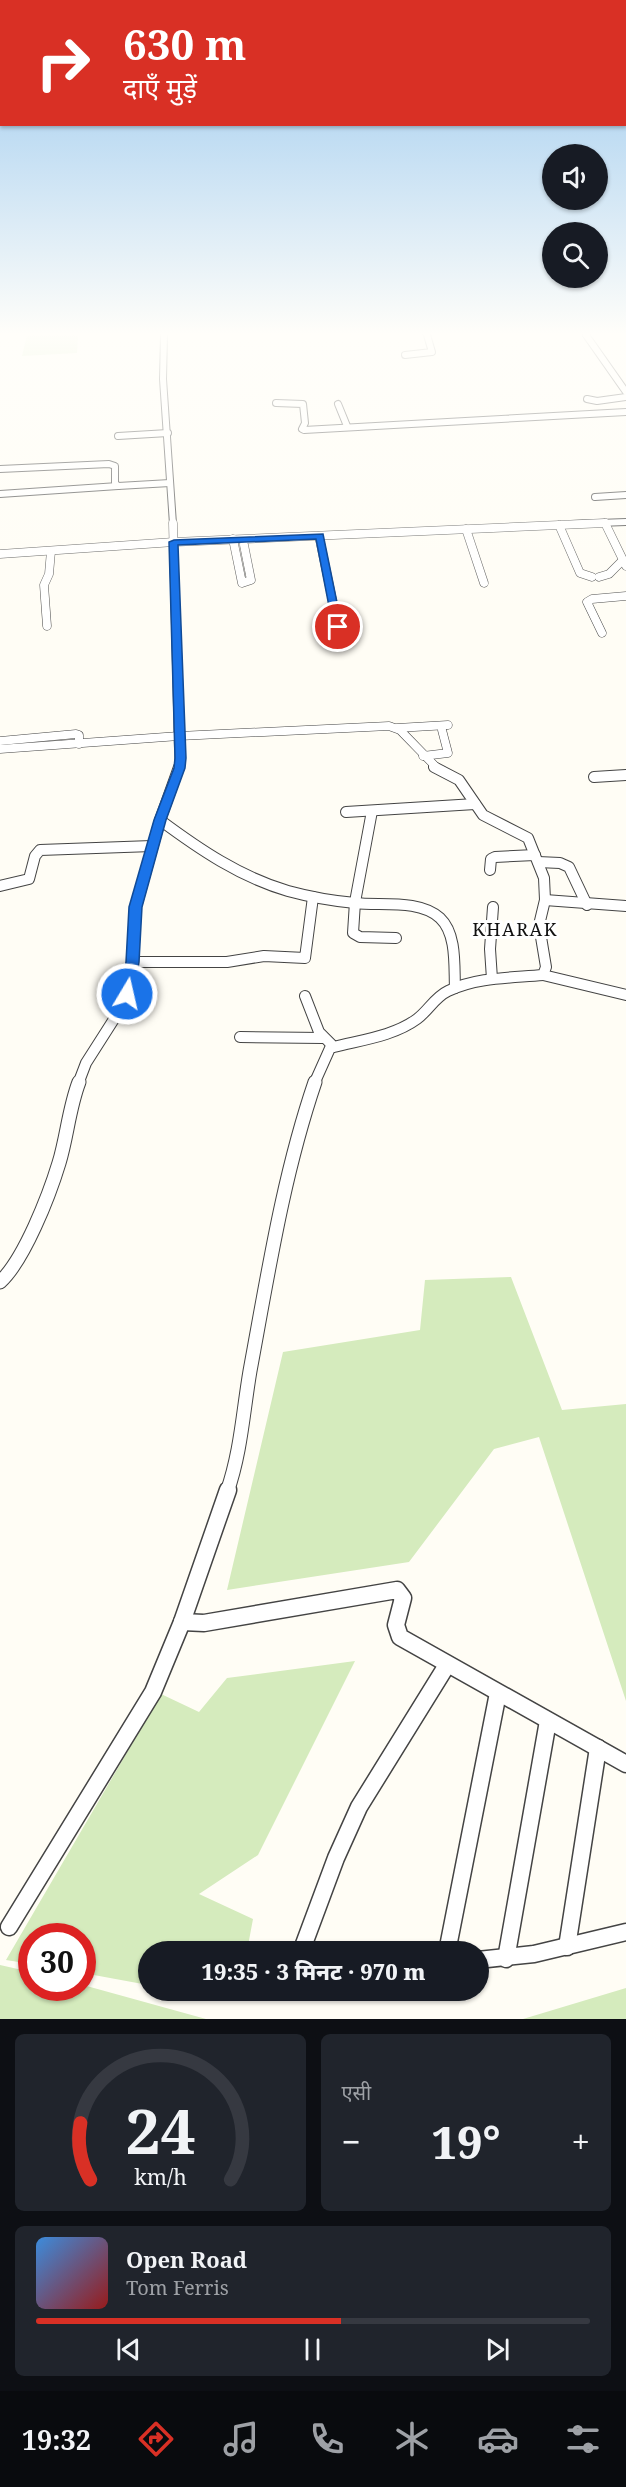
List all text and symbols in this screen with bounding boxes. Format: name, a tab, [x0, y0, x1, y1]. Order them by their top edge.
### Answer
text: 630 m	[123, 15, 247, 72]
icon: right	[24, 24, 102, 102]
text: दाएँ मुड़ें	[123, 69, 197, 106]
map controls	[542, 144, 608, 288]
button: sound	[542, 144, 608, 210]
button: search	[542, 222, 608, 288]
pin	[312, 601, 363, 652]
icon: arrive	[321, 610, 354, 643]
district label: KHARAK	[472, 917, 558, 941]
position arrow	[95, 962, 159, 1026]
speed limit sign: 30	[18, 1923, 96, 2001]
text: 19:35 · 3 मिनट · 970 m	[201, 1956, 426, 1986]
text: एसी	[342, 2079, 371, 2106]
text: 24	[125, 2087, 196, 2172]
text: 19°	[432, 2111, 501, 2172]
text: −	[342, 2119, 361, 2164]
text: +	[572, 2119, 590, 2164]
text: km/h	[134, 2162, 187, 2191]
text: Open Road	[126, 2244, 247, 2274]
text: Tom Ferris	[126, 2274, 229, 2301]
icon: previous	[112, 2333, 145, 2366]
icon: pause	[296, 2333, 329, 2366]
icon: next	[481, 2333, 514, 2366]
icon: directions	[135, 2418, 177, 2460]
icon: music	[220, 2418, 262, 2460]
icon: phone	[306, 2418, 348, 2460]
icon: climate	[391, 2418, 433, 2460]
icon: car	[477, 2418, 519, 2460]
icon: filters	[562, 2418, 604, 2460]
text: 19:32	[22, 2421, 91, 2458]

